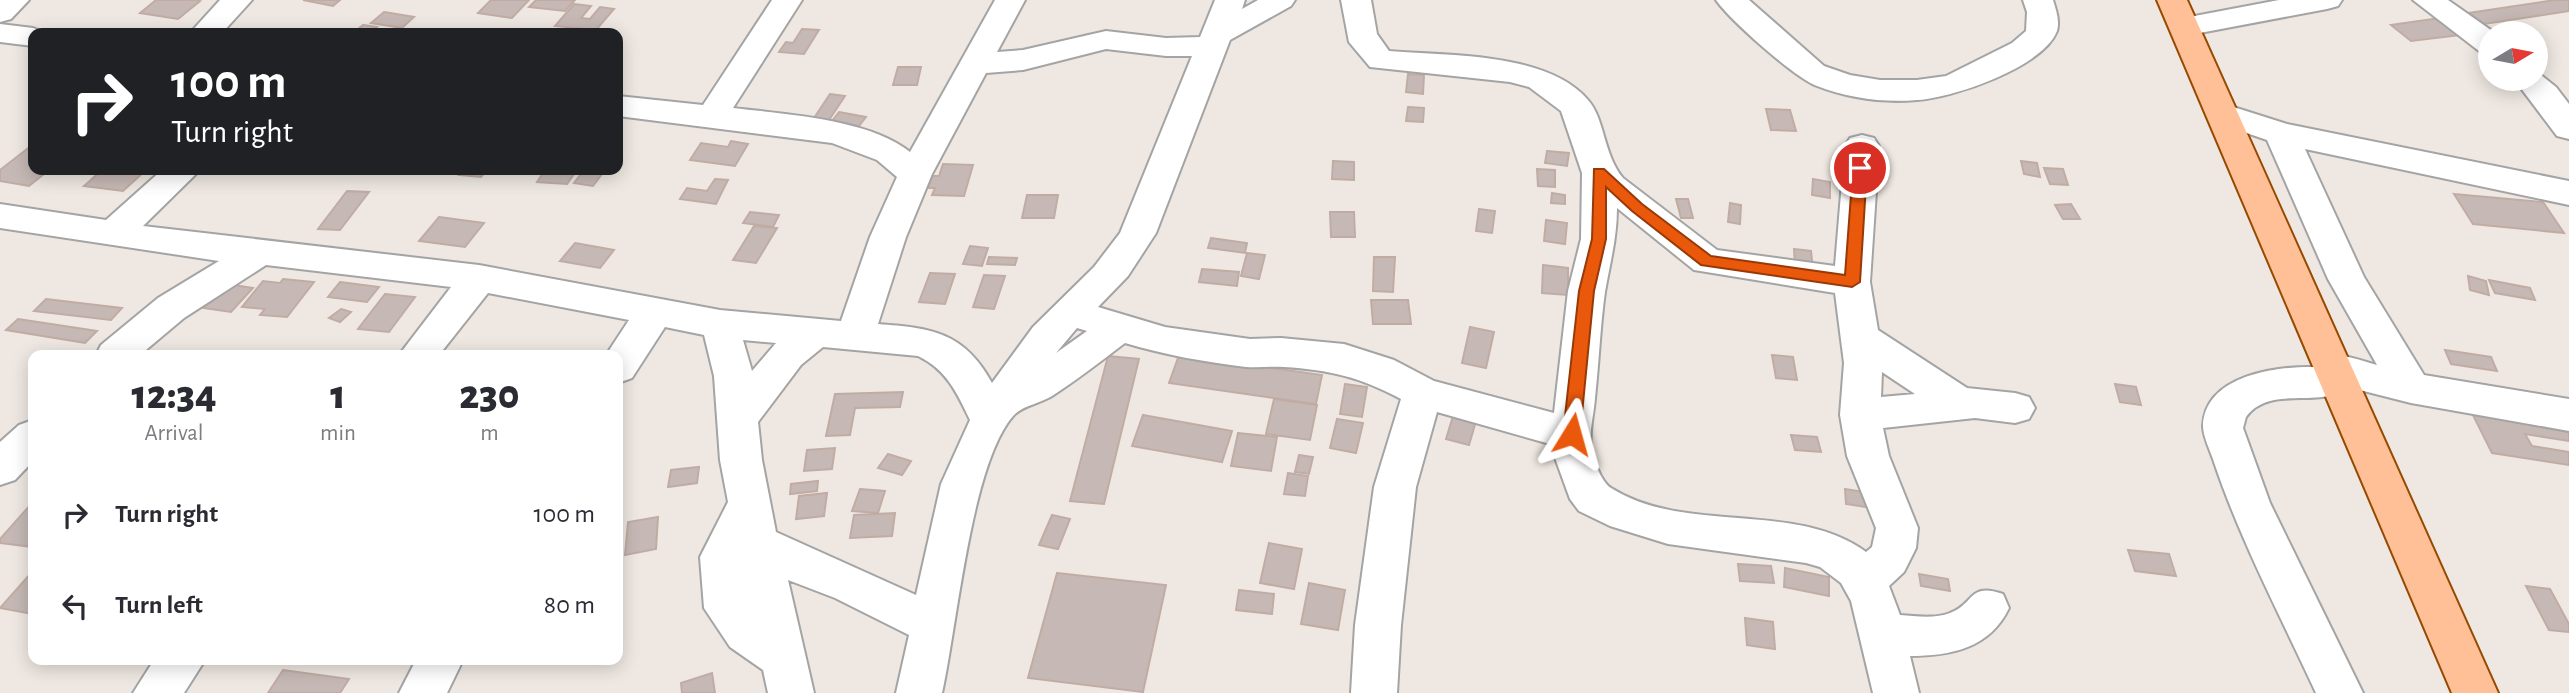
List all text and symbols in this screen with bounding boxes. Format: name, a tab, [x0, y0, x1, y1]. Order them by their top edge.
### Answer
north arrow	[2478, 21, 2548, 91]
map controls	[2478, 21, 2548, 91]
icon: right	[56, 56, 147, 147]
text: 100 m	[171, 58, 287, 107]
text: Turn right	[171, 116, 293, 148]
pin	[1830, 138, 1890, 198]
icon: arrive	[1841, 149, 1879, 187]
text: 12:34	[131, 374, 217, 416]
text: 1	[330, 374, 346, 416]
text: 230	[459, 374, 520, 416]
position arrow	[1535, 397, 1609, 471]
text: Arrival	[144, 422, 204, 445]
text: min	[320, 422, 356, 445]
text: m	[480, 422, 499, 445]
icon: right	[56, 496, 94, 534]
text: Turn right	[115, 501, 218, 527]
text: 100 m	[534, 501, 595, 527]
icon: left	[56, 587, 94, 625]
text: Turn left	[115, 592, 203, 618]
text: 80 m	[544, 592, 595, 618]

